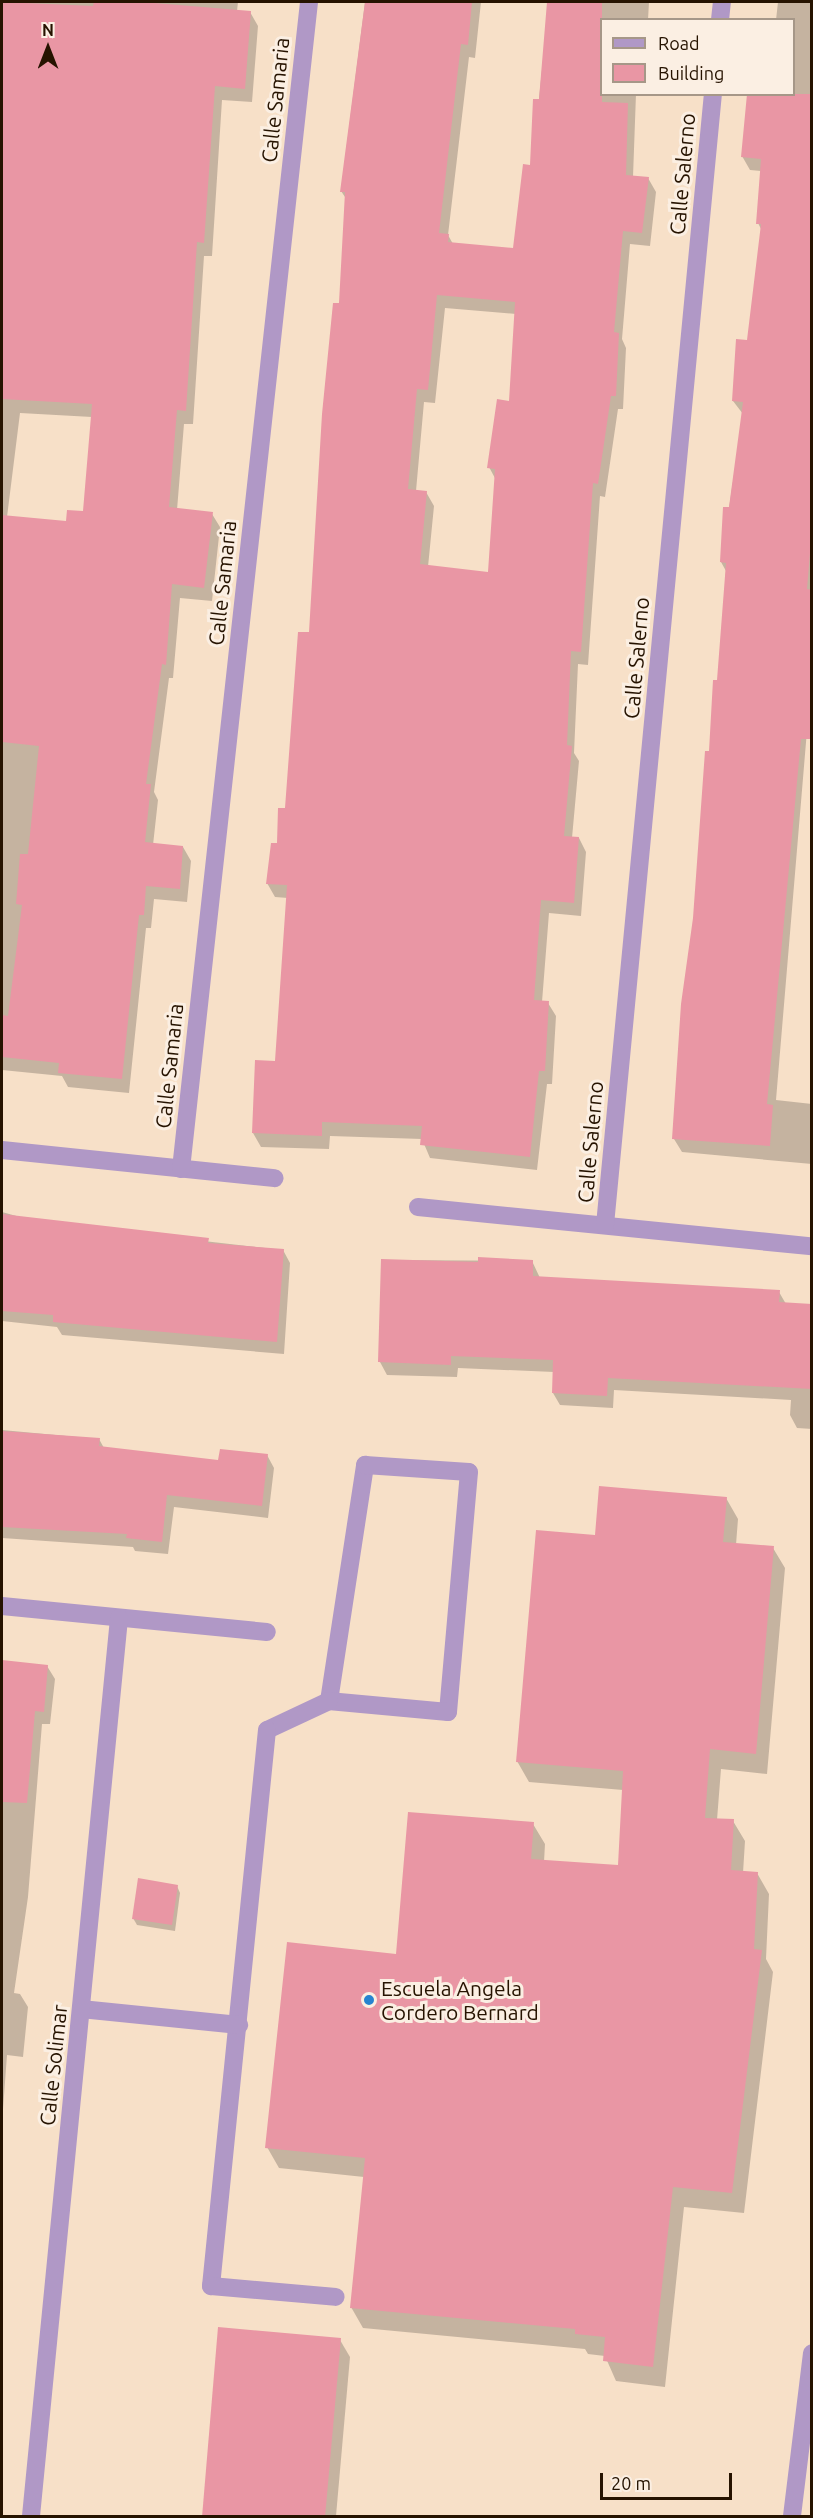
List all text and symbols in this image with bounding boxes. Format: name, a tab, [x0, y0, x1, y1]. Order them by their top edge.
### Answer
north arrow	[18, 18, 78, 78]
legend	[600, 18, 795, 96]
text: N	[42, 21, 54, 39]
text: Road	[658, 33, 700, 53]
street label: Calle Samaria	[256, 36, 294, 164]
text: Building	[658, 63, 724, 83]
street label: Calle Salerno	[664, 112, 700, 236]
street label: Calle Samaria	[203, 519, 241, 647]
street label: Calle Salerno	[618, 596, 654, 720]
street label: Calle Samaria	[150, 1002, 188, 1130]
street label: Calle Salerno	[572, 1080, 608, 1204]
place label: Escuela Angela Cordero Bernard	[381, 1975, 539, 2025]
marker: Escuela Angela Cordero Bernard	[362, 1993, 376, 2007]
street label: Calle Solimar	[34, 2003, 72, 2127]
scale bar	[603, 2461, 735, 2499]
text: 20 m	[611, 2473, 651, 2493]

